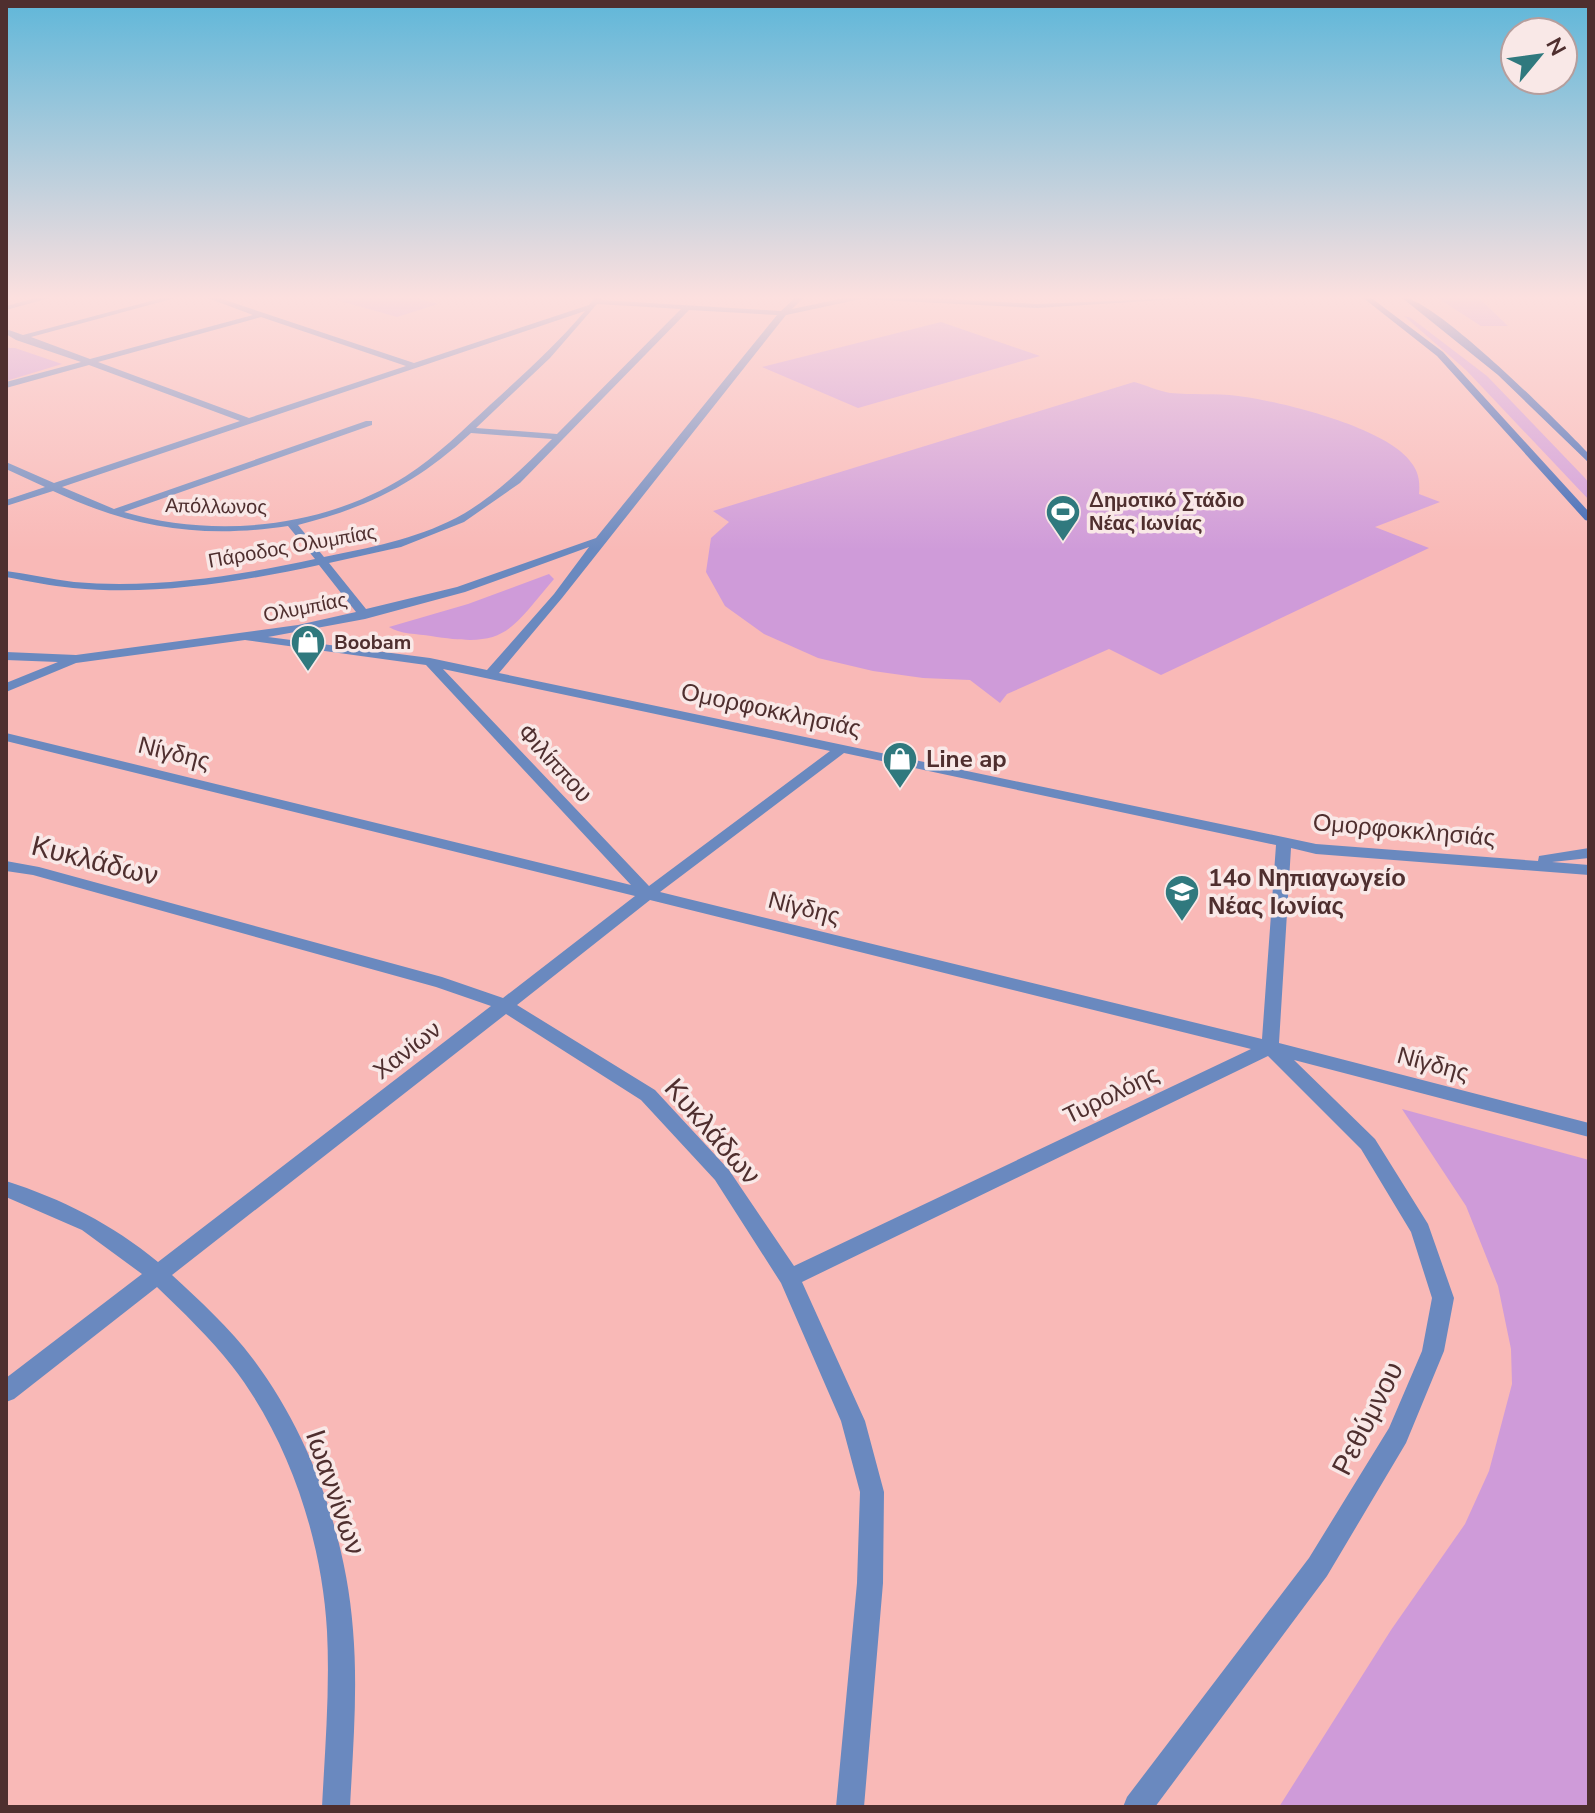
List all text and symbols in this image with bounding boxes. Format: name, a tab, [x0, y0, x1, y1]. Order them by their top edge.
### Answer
north arrow	[1499, 16, 1579, 96]
text: N	[1539, 32, 1573, 61]
place label: Δημοτικό Στάδιο Νέας Ιωνίας	[1089, 487, 1245, 537]
street label: Απόλλωνος	[165, 492, 268, 521]
sports icon: Δημοτικό Στάδιο Νέας Ιωνίας	[1044, 493, 1082, 543]
street label: Πάροδος Ολυμπίας	[206, 518, 379, 575]
street label: Ολυμπίας	[261, 586, 350, 629]
shop icon: Boobam	[289, 623, 327, 673]
place label: Boobam	[334, 629, 411, 656]
street label: Ομορφοκκλησιάς	[678, 675, 864, 745]
street label: Φιλίππου	[510, 717, 600, 809]
street label: Νίγδης	[135, 729, 213, 777]
shop icon: Line ap	[881, 740, 919, 790]
place label: Line ap	[926, 743, 1007, 775]
street label: Ομορφοκκλησιάς	[1311, 806, 1497, 854]
street label: Κυκλάδων	[27, 827, 162, 895]
place label: 14ο Νηπιαγωγείο Νέας Ιωνίας	[1208, 862, 1406, 922]
school or university icon: 14ο Νηπιαγωγείο Νέας Ιωνίας	[1163, 873, 1201, 923]
street label: Νίγδης	[765, 884, 843, 932]
street label: Χανίων	[366, 1013, 448, 1087]
street label: Νίγδης	[1394, 1039, 1472, 1089]
street label: Τυρολόης	[1058, 1058, 1164, 1132]
street label: Κυκλάδων	[656, 1070, 769, 1193]
street label: Ρεθύμνου	[1323, 1355, 1413, 1482]
street label: Ιωαννίνων	[296, 1425, 374, 1560]

